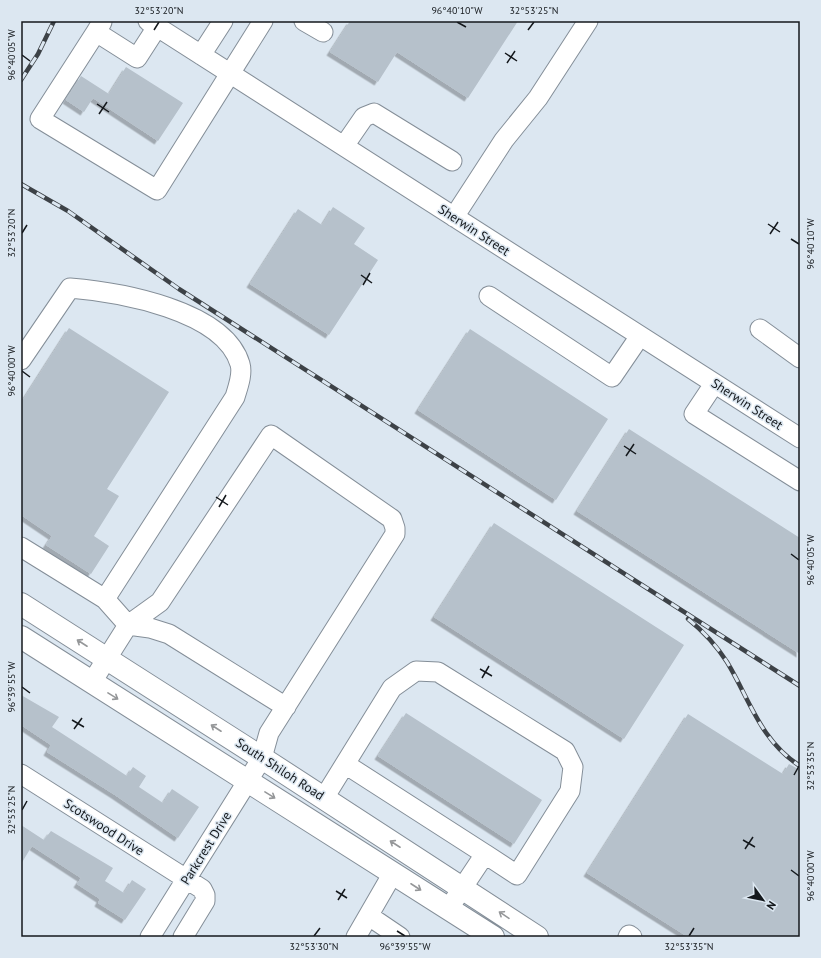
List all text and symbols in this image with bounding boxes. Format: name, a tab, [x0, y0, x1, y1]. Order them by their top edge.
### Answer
text: 32°53'20"N	[134, 4, 184, 17]
text: 96°40'10"W	[431, 4, 483, 17]
text: 32°53'25"N	[509, 4, 559, 17]
text: 96°40'05"W	[5, 29, 18, 81]
street label: Sherwin Street	[435, 201, 513, 260]
text: 32°53'20"N	[5, 208, 18, 258]
text: 96°40'10"W	[804, 218, 817, 270]
text: 96°40'00"W	[5, 345, 18, 397]
street label: Sherwin Street	[708, 375, 786, 434]
text: 96°40'05"W	[804, 534, 817, 586]
one-way arrow	[77, 639, 88, 647]
text: 96°39'55"W	[5, 661, 18, 713]
one-way arrow	[107, 692, 119, 700]
one-way arrow	[210, 724, 221, 732]
street label: South Shiloh Road	[233, 734, 328, 804]
text: 32°53'35"N	[804, 741, 817, 791]
text: 32°53'25"N	[5, 785, 18, 835]
one-way arrow	[264, 791, 275, 799]
street label: Scotswood Drive	[61, 795, 147, 859]
street label: Parkcrest Drive	[177, 808, 235, 888]
one-way arrow	[389, 840, 401, 848]
text: 96°40'00"W	[804, 850, 817, 902]
north arrow	[743, 880, 783, 920]
one-way arrow	[410, 883, 421, 891]
text: N	[764, 899, 779, 912]
one-way arrow	[499, 911, 510, 919]
text: 32°53'30"N	[289, 940, 339, 953]
text: 96°39'55"W	[379, 940, 431, 953]
text: 32°53'35"N	[664, 940, 714, 953]

